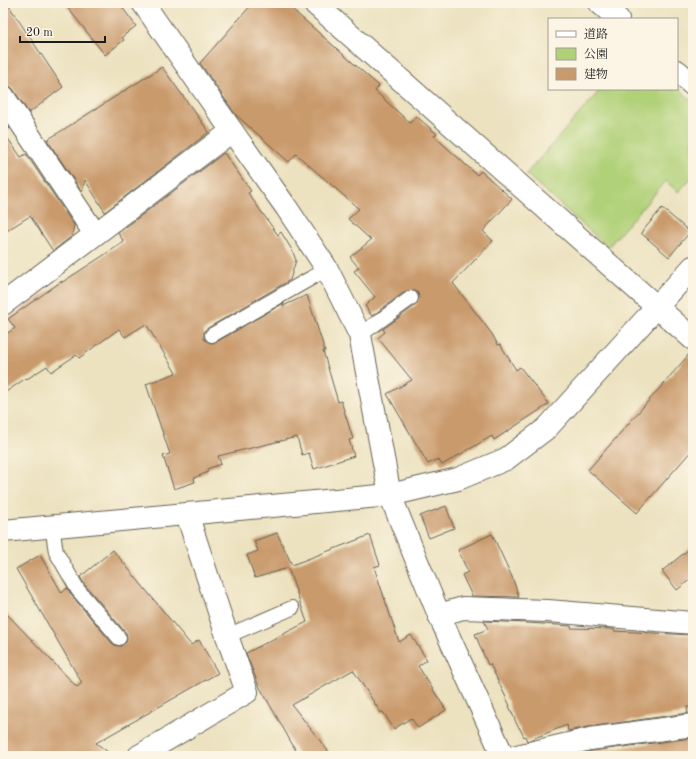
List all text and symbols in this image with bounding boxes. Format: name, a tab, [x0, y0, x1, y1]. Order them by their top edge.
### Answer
scale bar	[20, 18, 105, 44]
legend	[548, 18, 678, 90]
text: 20 m	[26, 27, 53, 39]
text: 道路	[584, 27, 608, 41]
text: 公園	[584, 48, 608, 61]
text: 建物	[584, 67, 608, 81]

